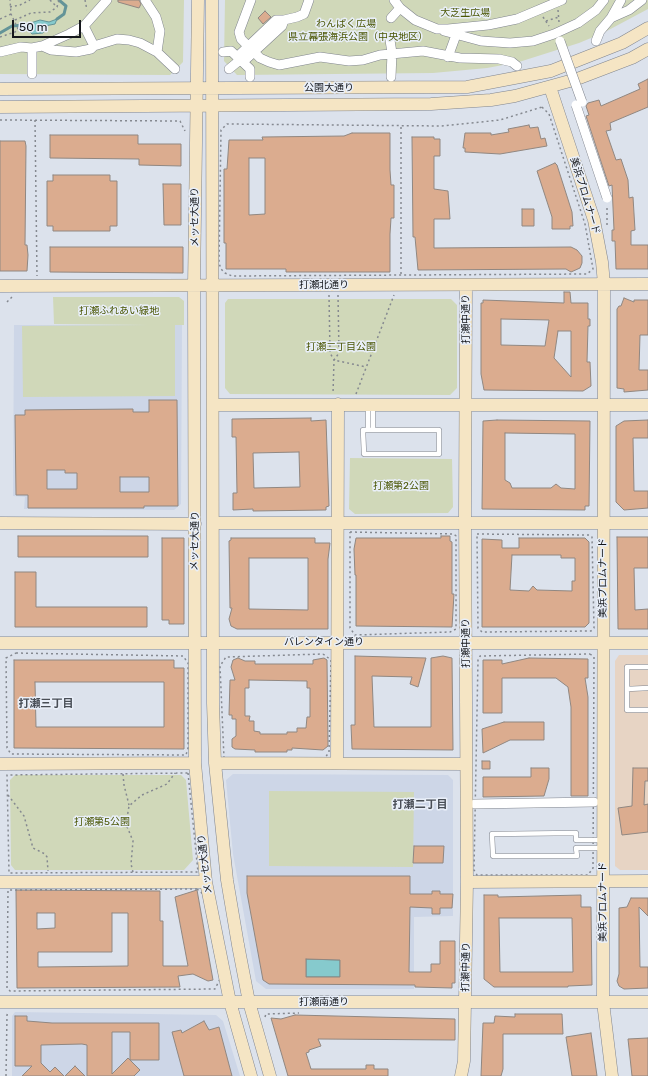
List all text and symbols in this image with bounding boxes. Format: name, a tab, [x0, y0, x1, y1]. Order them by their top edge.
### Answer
park label: 大芝生広場	[440, 7, 490, 19]
scale bar	[14, 12, 83, 38]
park label: わんぱく広場	[316, 18, 376, 30]
text: 50 m	[19, 20, 47, 34]
park label: 県立幕張海浜公園（中央地区）	[288, 31, 428, 43]
street label: 公園大通り	[304, 82, 354, 94]
street label: 美浜プロムナード	[568, 156, 602, 236]
street label: メッセ大通り	[189, 187, 201, 247]
street label: 打瀬北通り	[299, 279, 349, 291]
street label: 打瀬中通り	[460, 294, 472, 344]
park label: 打瀬ふれあい緑地	[79, 305, 159, 317]
park label: 打瀬二丁目公園	[306, 341, 376, 353]
park label: 打瀬第2公園	[373, 480, 429, 492]
street label: メッセ大通り	[188, 511, 202, 571]
street label: 美浜プロムナード	[597, 538, 609, 618]
street label: 打瀬中通り	[460, 618, 472, 668]
street label: バレンタイン通り	[284, 636, 364, 648]
district label: 打瀬三丁目	[19, 697, 73, 711]
district label: 打瀬二丁目	[393, 798, 447, 812]
park label: 打瀬第5公園	[74, 816, 130, 828]
street label: メッセ大通り	[195, 833, 215, 895]
street label: 美浜プロムナード	[597, 862, 609, 942]
street label: 打瀬中通り	[460, 942, 472, 992]
street label: 打瀬南通り	[299, 996, 349, 1008]

